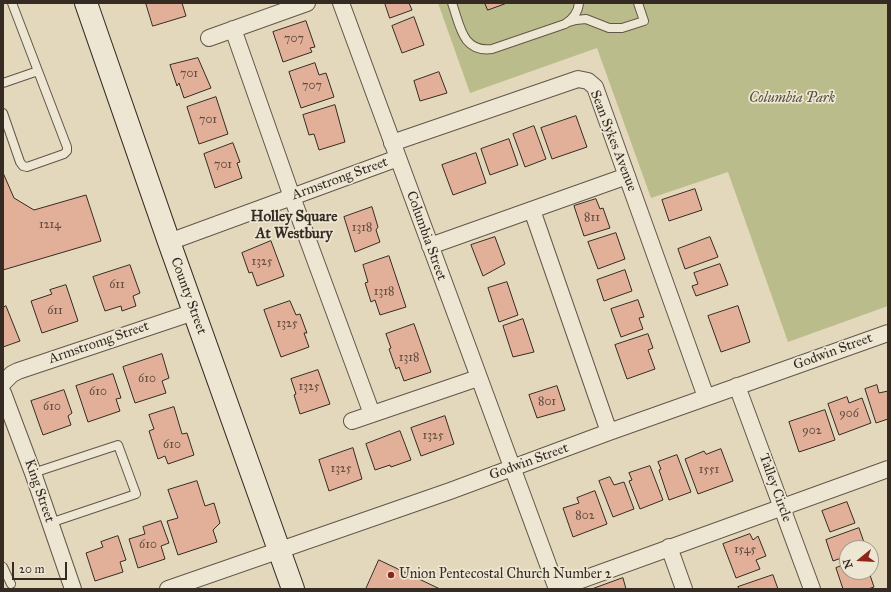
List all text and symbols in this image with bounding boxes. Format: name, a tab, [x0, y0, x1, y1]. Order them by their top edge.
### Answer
house number: 707	[284, 32, 304, 46]
house number: 701	[180, 67, 198, 81]
house number: 707	[302, 79, 322, 93]
street label: Sean Sykes Avenue	[586, 88, 640, 194]
park label: Columbia Park	[749, 91, 835, 107]
house number: 701	[199, 113, 217, 127]
street label: Armstrong Street	[290, 154, 390, 204]
house number: 701	[214, 158, 232, 172]
street label: Columbia Street	[402, 189, 450, 283]
district label: Holley Square At Westbury	[251, 208, 337, 243]
house number: 811	[584, 211, 600, 225]
house number: 1214	[39, 218, 61, 232]
house number: 1318	[352, 221, 372, 235]
street label: County Street	[166, 255, 210, 337]
house number: 1325	[252, 255, 272, 269]
house number: 611	[109, 278, 125, 292]
house number: 1318	[374, 285, 394, 299]
house number: 611	[47, 304, 63, 318]
house number: 1325	[277, 317, 297, 331]
street label: Armstromg Street	[47, 318, 151, 368]
street label: Godwin Street	[791, 330, 875, 374]
house number: 1318	[399, 351, 419, 365]
house number: 610	[138, 372, 156, 386]
house number: 1325	[299, 380, 319, 394]
house number: 610	[89, 385, 107, 399]
house number: 801	[538, 395, 556, 409]
house number: 610	[43, 400, 61, 414]
house number: 906	[839, 407, 859, 421]
house number: 902	[802, 424, 822, 438]
house number: 1325	[423, 429, 443, 443]
house number: 610	[163, 438, 181, 452]
street label: Godwin Street	[487, 440, 571, 484]
street label: Talley Circle	[755, 451, 795, 525]
street label: King Street	[20, 457, 58, 525]
house number: 1325	[331, 462, 351, 476]
house number: 1551	[699, 463, 719, 477]
house number: 802	[575, 509, 595, 523]
house number: 610	[139, 538, 157, 552]
north arrow	[839, 540, 879, 580]
house number: 1545	[734, 543, 756, 557]
scale bar	[14, 554, 69, 580]
text: N	[840, 557, 856, 570]
text: 20 m	[19, 562, 45, 576]
place label: Union Pentecostal Church Number 2	[399, 567, 612, 583]
marker: Union Pentecostal Church Number 2	[386, 570, 396, 580]

